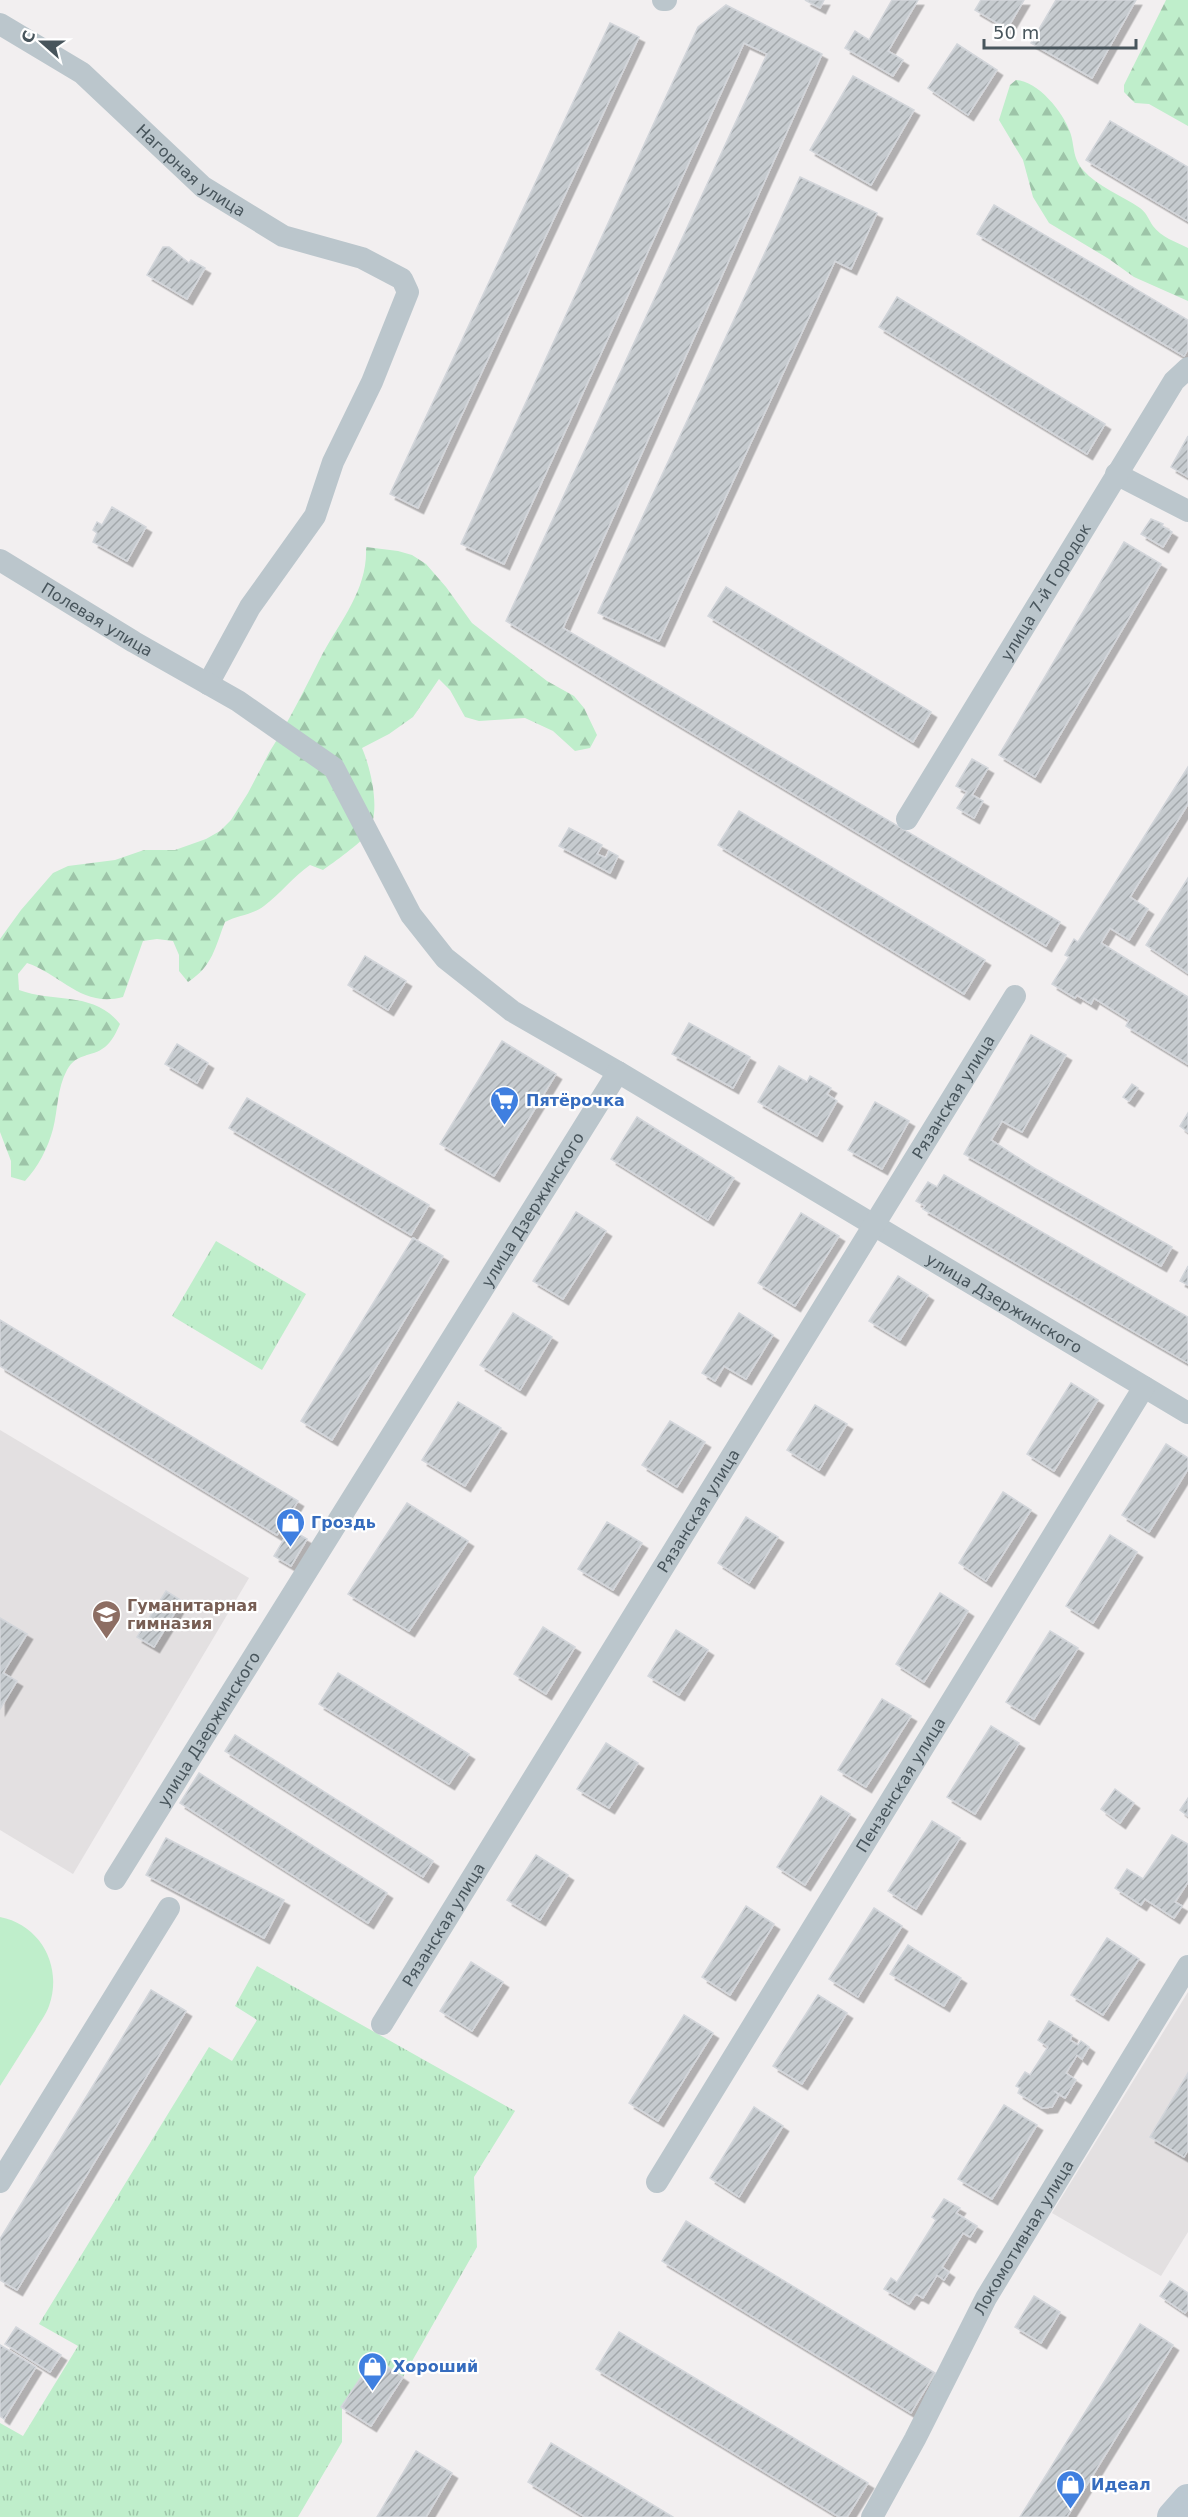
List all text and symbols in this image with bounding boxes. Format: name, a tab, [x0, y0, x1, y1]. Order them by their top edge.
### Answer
north arrow	[12, 12, 72, 72]
scale bar	[984, 12, 1136, 50]
text: 50 m	[993, 22, 1039, 43]
text: С	[17, 28, 39, 46]
street label: Нагорная улица	[132, 120, 249, 221]
street label: улица 7-й Городок	[997, 520, 1095, 664]
street label: Полевая улица	[38, 579, 156, 661]
street label: Рязанская улица	[908, 1032, 999, 1162]
supermarket icon: Пятёрочка	[489, 1084, 521, 1126]
place label: Пятёрочка	[526, 1091, 625, 1110]
street label: улица Дзержинского	[477, 1129, 588, 1291]
street label: улица Дзержинского	[922, 1249, 1086, 1358]
street label: Рязанская улица	[653, 1445, 744, 1576]
shop icon: Гроздь	[274, 1506, 306, 1548]
place label: Гроздь	[311, 1513, 376, 1532]
place label: Гуманитарная гимназия	[127, 1596, 257, 1633]
school or university icon: Гуманитарная гимназия	[90, 1598, 122, 1640]
street label: улица Дзержинского	[154, 1648, 264, 1810]
street label: Пензенская улица	[852, 1714, 949, 1856]
street label: Рязанская улица	[398, 1859, 489, 1990]
street label: Локомотивная улица	[970, 2157, 1078, 2319]
shop icon: Хороший	[356, 2350, 388, 2392]
place label: Хороший	[393, 2357, 478, 2376]
shop icon: Идеал	[1054, 2468, 1086, 2510]
place label: Идеал	[1091, 2475, 1151, 2494]

